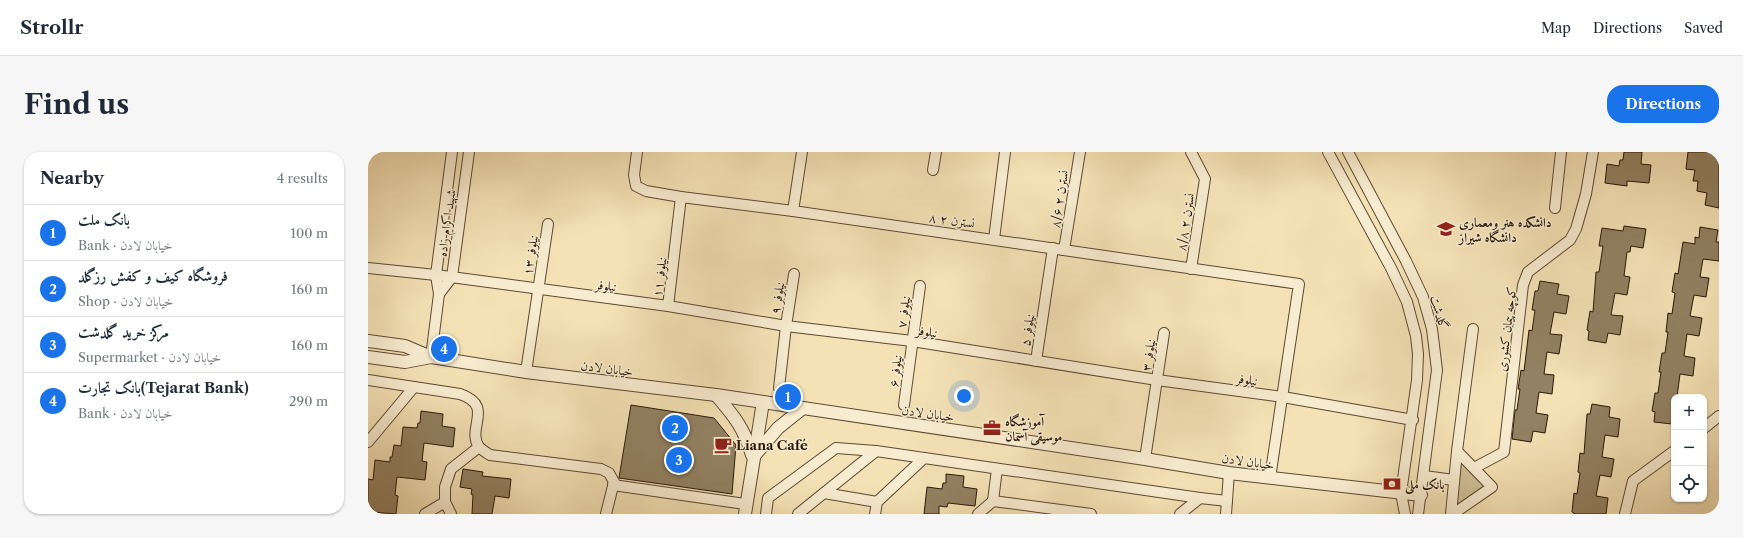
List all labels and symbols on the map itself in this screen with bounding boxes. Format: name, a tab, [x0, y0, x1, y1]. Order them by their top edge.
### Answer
street label: ۸/۶ نسترن ۲	[1047, 169, 1071, 229]
street label: شهید اکرام زاده	[433, 188, 463, 258]
street label: ۸/۸ نسترن ۲	[1173, 192, 1197, 252]
street label: ۸ نسترن ۲	[928, 209, 976, 231]
place label: دانشکده هنر‌ ومعماری دانشگاه شیراز	[1457, 214, 1552, 246]
school or university icon: دانشکده هنر‌ ومعماری دانشگاه شیراز	[1436, 219, 1456, 239]
street label: ۱۳ نیلوفر	[519, 234, 542, 276]
street label: ۱۱ نیلوفر	[648, 256, 671, 298]
street label: نیلوفر	[592, 276, 618, 295]
street label: ۹ نیلوفر	[767, 281, 788, 315]
street label: کوچه پیمان کشوری	[1493, 286, 1520, 373]
street label: گلدشت	[1428, 293, 1452, 331]
street label: ۷ نیلوفر	[893, 295, 914, 329]
street label: ۵ نیلوفر	[1017, 313, 1038, 347]
street label: نیلوفر	[913, 321, 939, 342]
pin: 4	[431, 334, 457, 364]
street label: ۳ نیلوفر	[1138, 338, 1159, 372]
street label: ۶ نیلوفر	[885, 354, 906, 388]
street label: خیابان لادن	[580, 357, 634, 380]
street label: نیلوفر	[1233, 369, 1259, 389]
pin: 1	[775, 382, 801, 412]
your location	[954, 386, 974, 406]
street label: خیابان لادن	[901, 401, 955, 426]
pin: 2	[662, 413, 688, 443]
place label: آموزشگاه موسیقی آسمان	[1005, 413, 1062, 446]
office icon: آموزشگاه موسیقی آسمان	[982, 418, 1002, 438]
cafe icon: Liana Café	[713, 435, 733, 455]
place label: Liana Café	[736, 437, 808, 453]
pin: 3	[666, 445, 692, 475]
street label: خیابان لادن	[1221, 449, 1275, 474]
bank icon: بانک ملی	[1382, 474, 1402, 494]
place label: بانک ملی	[1404, 476, 1445, 495]

